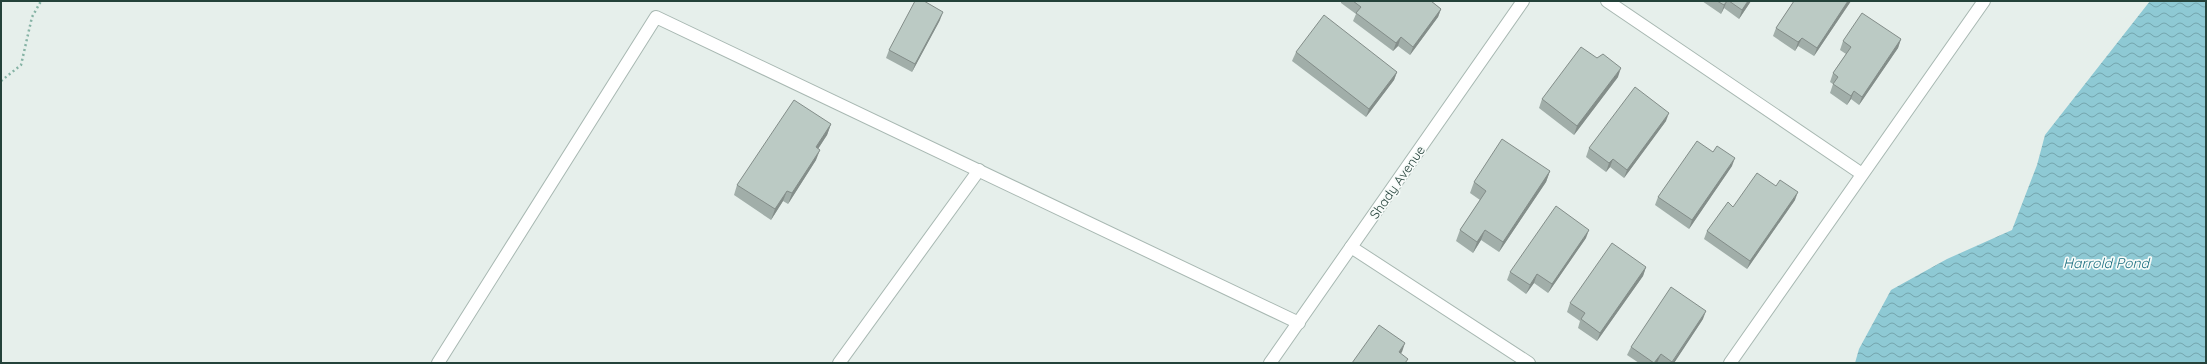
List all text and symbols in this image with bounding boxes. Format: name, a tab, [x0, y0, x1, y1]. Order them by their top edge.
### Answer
street label: Shady Avenue	[1366, 142, 1428, 222]
water label: Harrold Pond	[2063, 254, 2151, 272]

